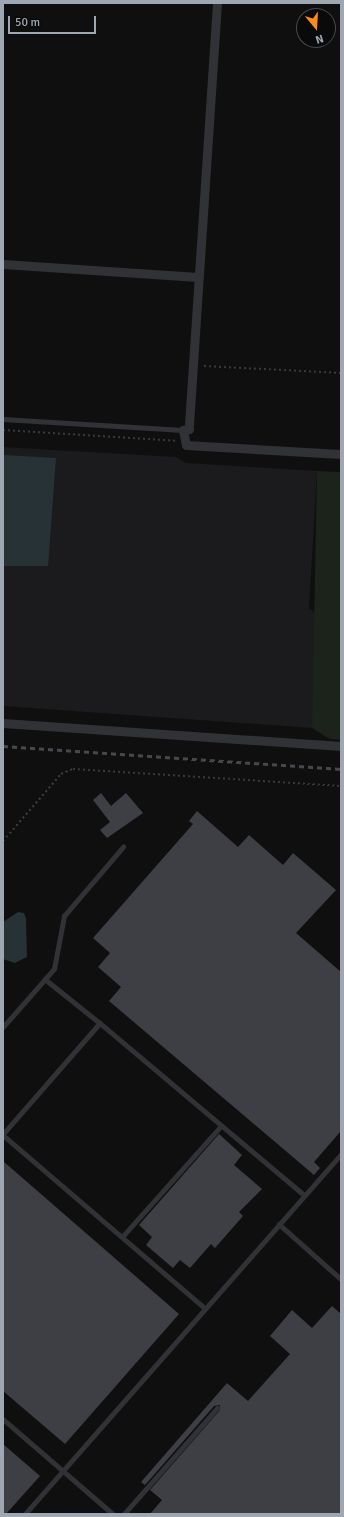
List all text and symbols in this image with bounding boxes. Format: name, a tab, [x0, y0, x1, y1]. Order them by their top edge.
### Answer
scale bar	[10, 8, 98, 34]
north arrow	[296, 8, 336, 48]
text: 50 m	[15, 15, 40, 30]
text: N	[314, 32, 325, 46]

